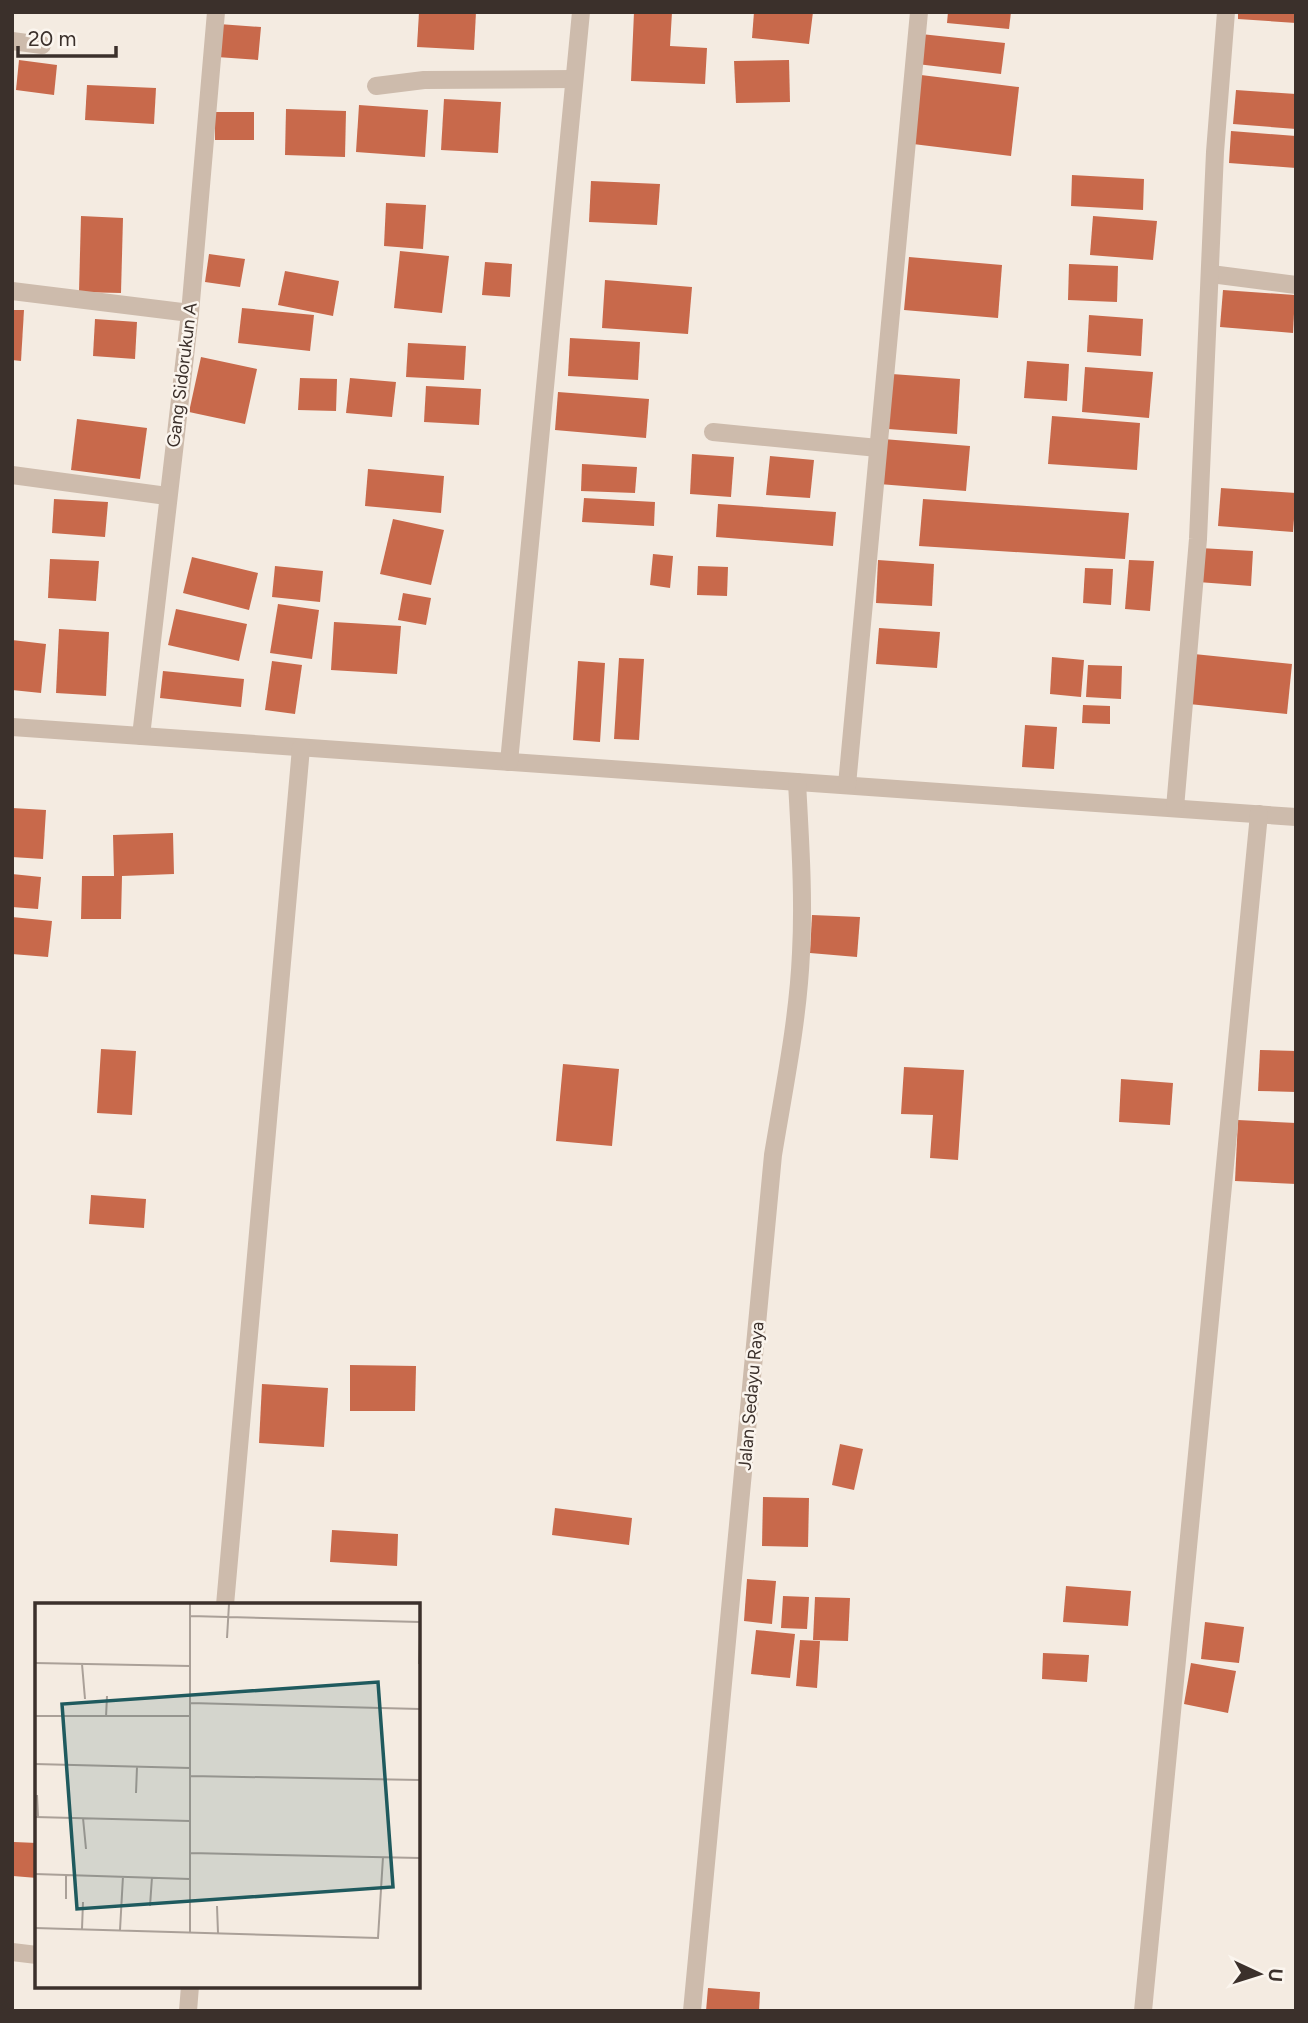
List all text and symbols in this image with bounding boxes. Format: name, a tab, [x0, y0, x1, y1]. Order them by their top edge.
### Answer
scale bar	[18, 14, 116, 58]
text: 20 m	[28, 26, 76, 51]
street label: Gang Sidorukun A	[162, 301, 202, 449]
street label: Jalan Sedayu Raya	[734, 1321, 768, 1471]
inset map	[35, 1603, 420, 1988]
north arrow	[1224, 1939, 1294, 2009]
text: U	[1264, 1968, 1287, 1983]

